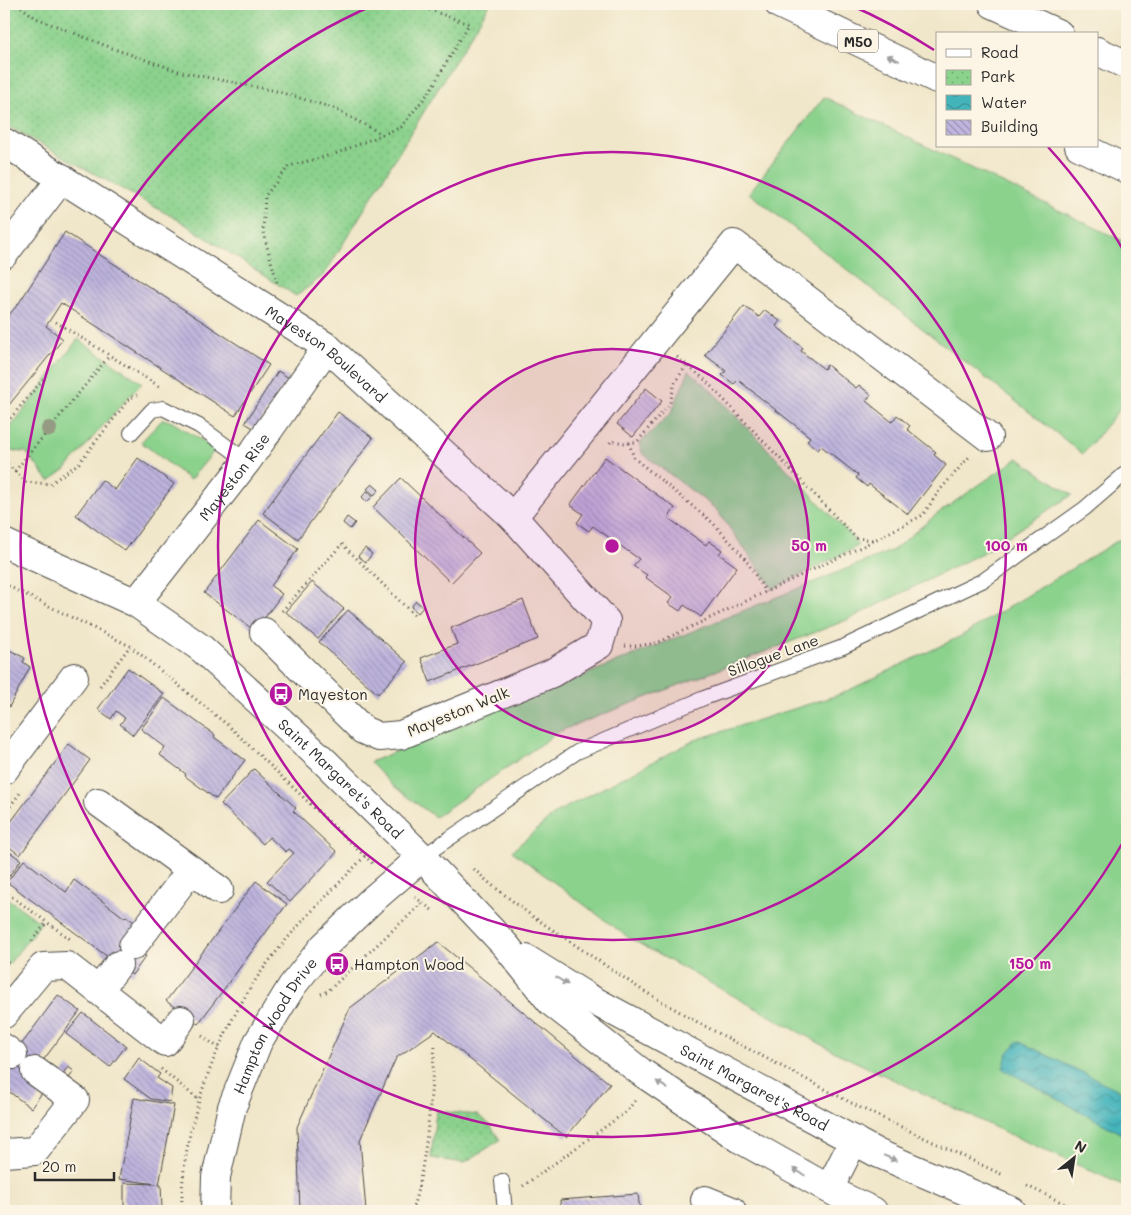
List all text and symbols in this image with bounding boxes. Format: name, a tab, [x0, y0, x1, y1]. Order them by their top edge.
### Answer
road number: M50	[838, 29, 878, 52]
legend	[936, 32, 1098, 148]
text: Road	[981, 42, 1018, 62]
one-way arrow	[886, 54, 900, 62]
text: Park	[981, 66, 1015, 86]
text: Water	[981, 92, 1027, 112]
text: Building	[981, 116, 1038, 136]
street label: Mayeston Boulevard	[262, 301, 391, 407]
street label: Mayeston Rise	[194, 429, 274, 525]
text: 50 m	[791, 535, 827, 555]
text: 100 m	[984, 535, 1028, 555]
centre of rings	[603, 537, 621, 555]
street label: Sillogue Lane	[725, 629, 821, 681]
bus stop icon: Mayeston	[268, 681, 294, 707]
street label: Mayeston Walk	[404, 681, 512, 741]
place label: Mayeston	[298, 684, 368, 704]
street label: Saint Margaret's Road	[274, 714, 407, 843]
bus stop icon: Hampton Wood	[324, 951, 350, 977]
street label: Hampton Wood Drive	[228, 953, 321, 1097]
text: 150 m	[1009, 953, 1051, 973]
place label: Hampton Wood	[354, 954, 464, 974]
one-way arrow	[555, 977, 568, 986]
street label: Saint Margaret's Road	[677, 1039, 832, 1135]
one-way arrow	[655, 1080, 668, 1090]
north arrow	[1048, 1132, 1098, 1182]
text: N	[1071, 1135, 1090, 1157]
scale bar	[35, 1150, 114, 1182]
one-way arrow	[883, 1154, 897, 1162]
text: 20 m	[42, 1156, 76, 1176]
one-way arrow	[792, 1168, 806, 1176]

